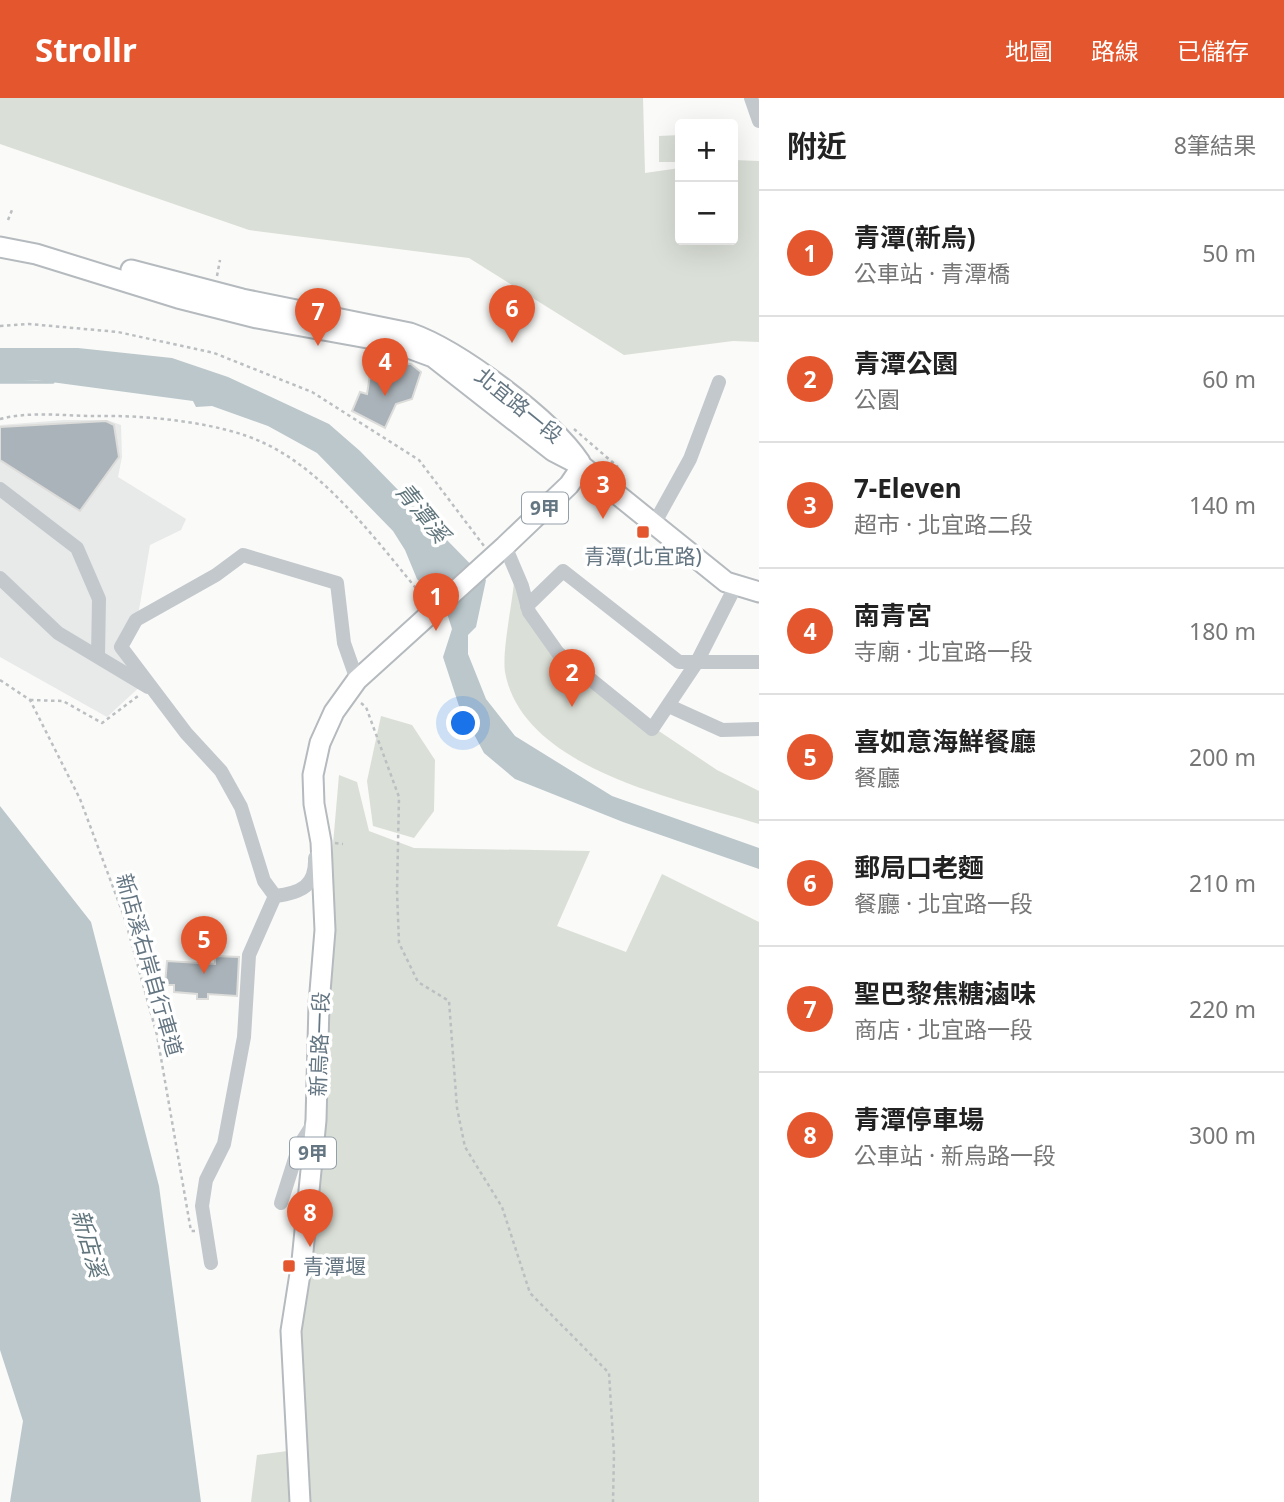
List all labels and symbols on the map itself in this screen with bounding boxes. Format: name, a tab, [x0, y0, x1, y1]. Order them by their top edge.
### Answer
pin: 6	[489, 285, 535, 343]
pin: 7	[295, 288, 341, 346]
pin: 4	[362, 338, 408, 396]
street label: 北宜路一段	[469, 361, 569, 449]
pin: 3	[580, 461, 626, 519]
water label: 青潭溪	[389, 475, 459, 551]
road number: 9甲	[522, 492, 568, 524]
marker: 青潭(北宜路)	[635, 524, 651, 540]
place label: 青潭(北宜路)	[584, 542, 702, 570]
pin: 1	[413, 573, 459, 631]
pin: 2	[549, 649, 595, 707]
your location	[446, 706, 480, 740]
street label: 新店溪右岸自行車道	[110, 870, 190, 1060]
pin: 5	[181, 916, 227, 974]
street label: 新烏路一段	[303, 991, 335, 1097]
road number: 9甲	[290, 1138, 336, 1168]
pin: 8	[287, 1189, 333, 1247]
water label: 新店溪	[65, 1205, 116, 1283]
place label: 青潭堰	[303, 1252, 366, 1280]
marker: 青潭堰	[281, 1258, 297, 1274]

